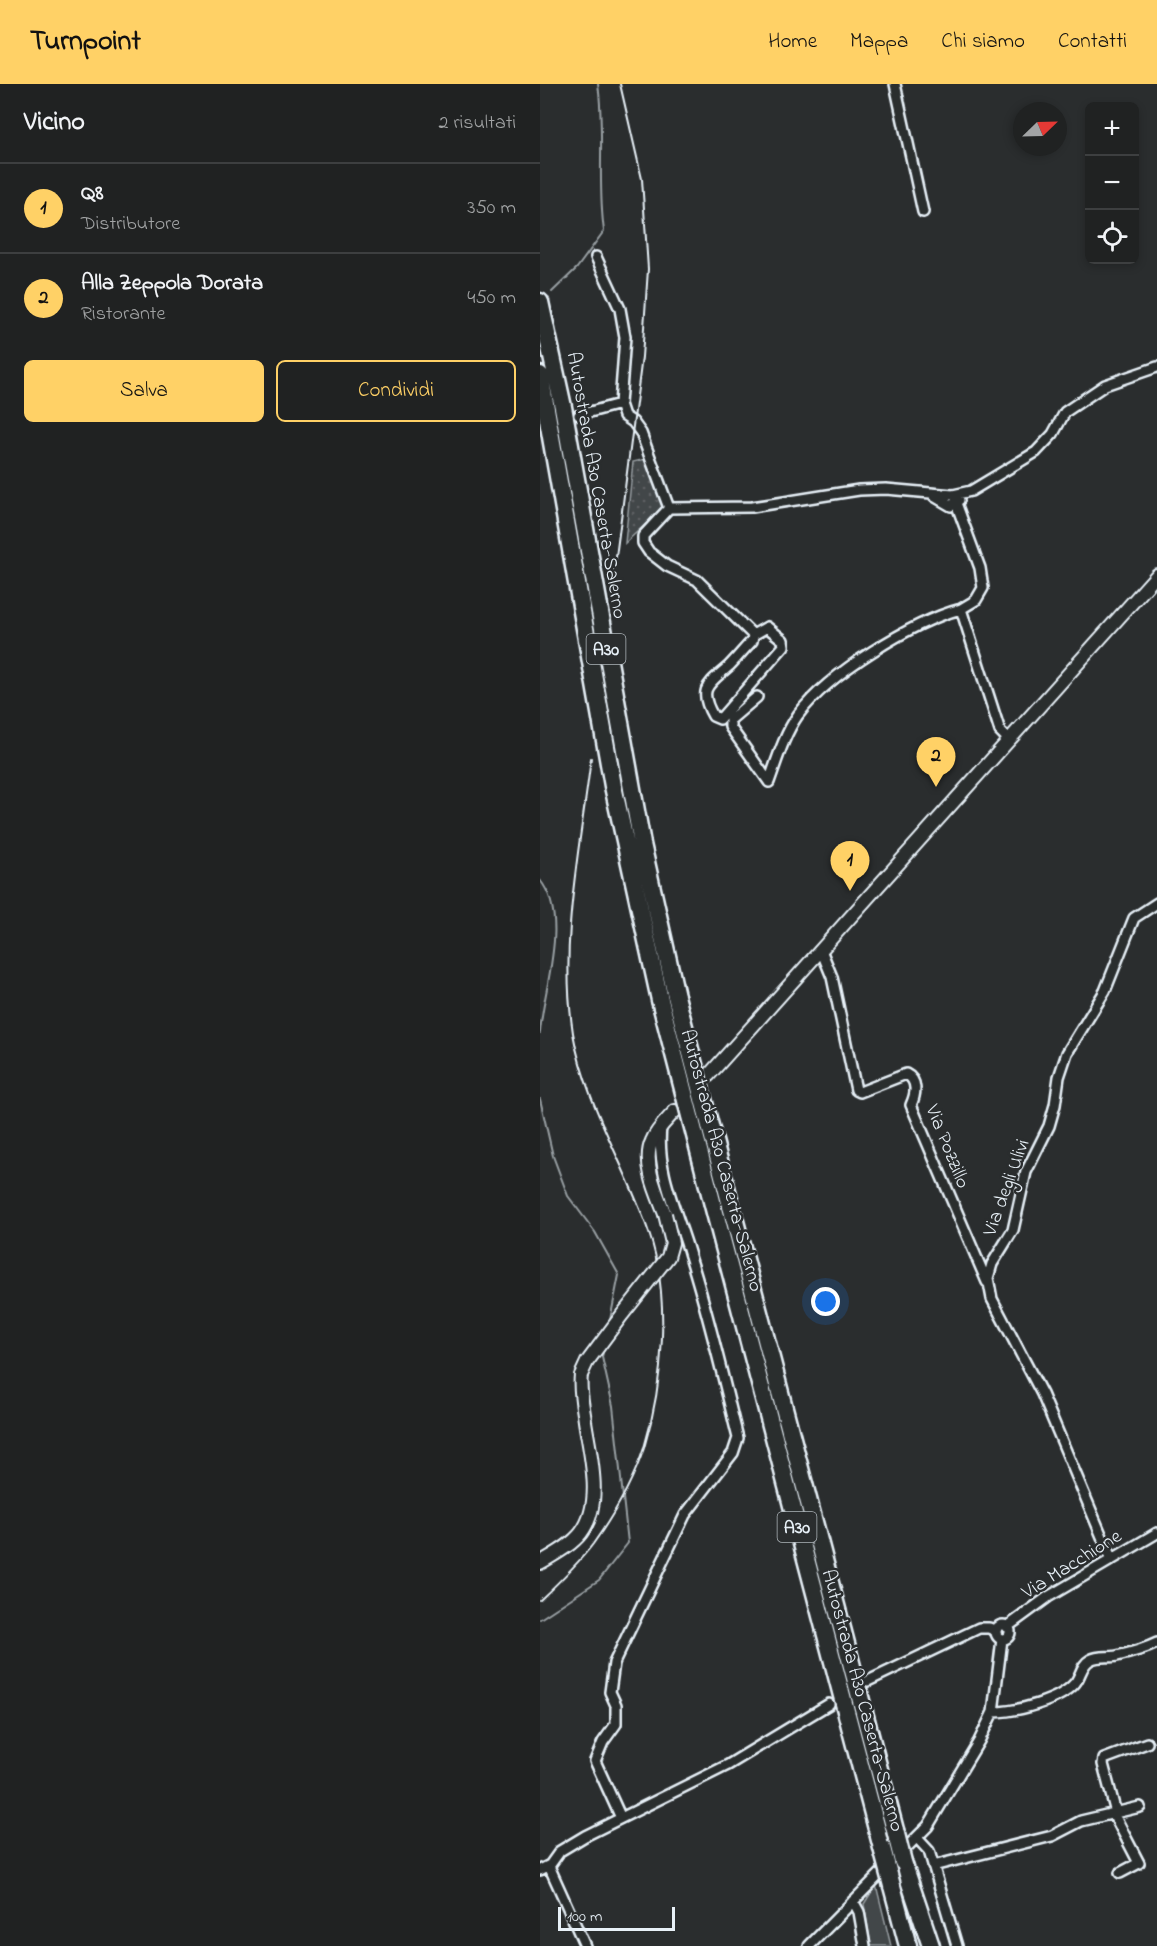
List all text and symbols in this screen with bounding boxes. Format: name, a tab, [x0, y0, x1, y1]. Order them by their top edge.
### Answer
text: Turnpoint	[30, 22, 141, 63]
text: Home	[768, 27, 817, 57]
text: Mappa	[850, 27, 908, 57]
text: Chi siamo	[941, 27, 1025, 57]
text: Contatti	[1058, 27, 1127, 57]
north arrow	[1013, 102, 1067, 156]
map controls	[1085, 102, 1139, 264]
button: +	[1085, 102, 1139, 156]
text: Vicino	[24, 104, 85, 142]
text: 2 risultati	[439, 109, 516, 138]
button: −	[1085, 156, 1139, 210]
text: Q8	[81, 178, 103, 210]
text: 1	[40, 194, 47, 223]
text: 350 m	[467, 194, 516, 223]
text: Distributore	[81, 210, 180, 239]
button: locate	[1085, 210, 1139, 264]
text: Alla Zeppola Dorata	[81, 268, 263, 300]
text: 2	[39, 284, 48, 313]
text: 450 m	[467, 284, 516, 313]
text: Ristorante	[81, 300, 166, 329]
street label: Autostrada A30 Caserta-Salerno	[558, 350, 633, 621]
button: Salva	[24, 360, 264, 422]
button: Condividi	[276, 360, 516, 422]
road number: A30	[586, 634, 626, 664]
pin: 2	[916, 738, 956, 787]
pin: 1	[830, 842, 870, 891]
street label: Autostrada A30 Caserta-Salerno	[672, 1026, 770, 1295]
street label: Via Pozzillo	[916, 1100, 977, 1193]
street label: Via degli Ulivi	[976, 1135, 1039, 1242]
your location	[811, 1287, 840, 1316]
road number: A30	[778, 1512, 816, 1542]
street label: Via Macchione	[1016, 1523, 1128, 1608]
street label: Autostrada A30 Caserta-Salerno	[813, 1566, 911, 1835]
scale bar	[558, 1904, 675, 1932]
text: 100 m	[567, 1905, 602, 1929]

